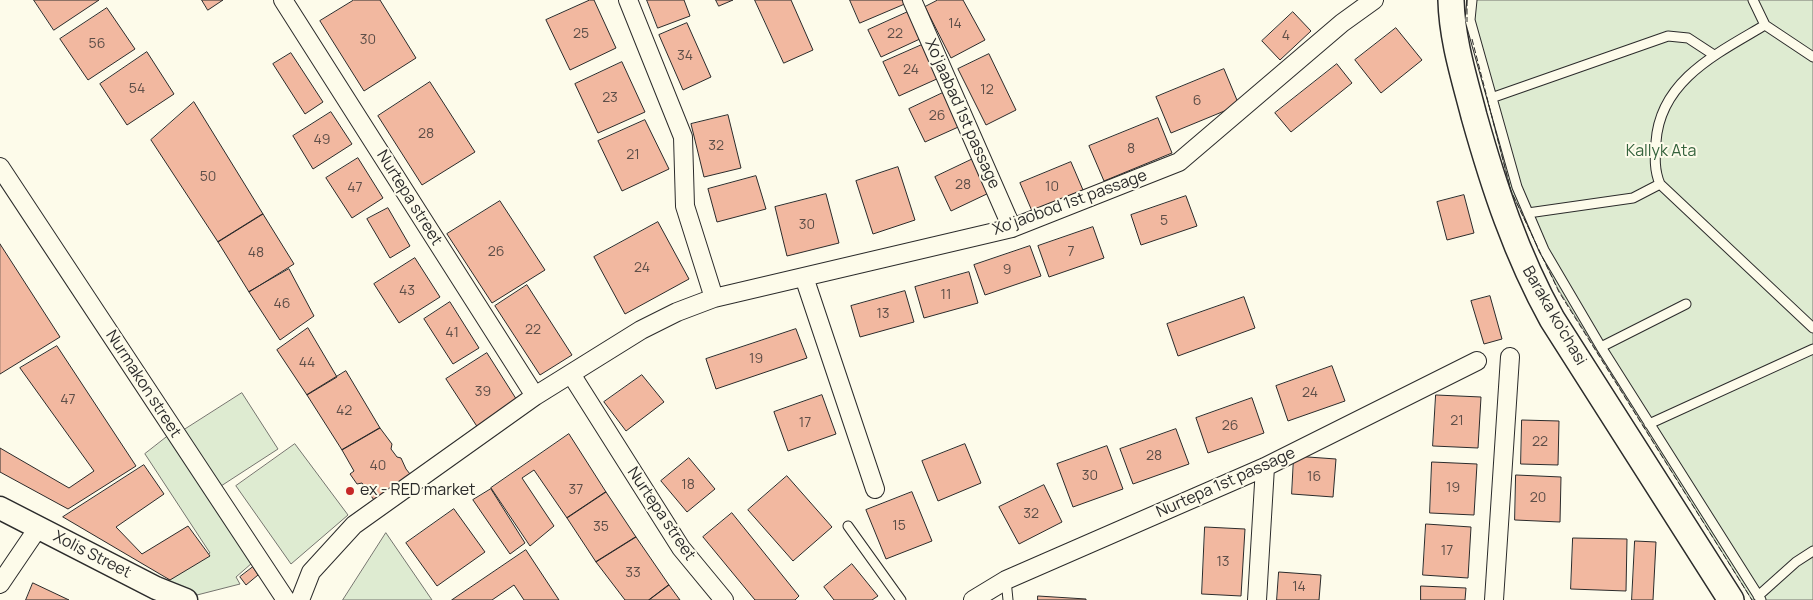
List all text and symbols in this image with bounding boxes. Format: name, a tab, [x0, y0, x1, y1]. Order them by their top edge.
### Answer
house number: 14	[948, 16, 962, 32]
house number: 25	[573, 26, 589, 42]
house number: 22	[887, 26, 903, 42]
house number: 4	[1282, 28, 1290, 44]
house number: 30	[360, 32, 376, 48]
house number: 56	[89, 36, 105, 52]
street label: Xo'jaаbаd 1st passage	[920, 36, 1004, 192]
house number: 34	[677, 48, 693, 64]
house number: 24	[903, 62, 919, 78]
house number: 54	[129, 81, 145, 97]
house number: 12	[980, 82, 994, 98]
house number: 23	[602, 90, 618, 106]
house number: 6	[1193, 93, 1201, 109]
house number: 26	[929, 108, 945, 124]
house number: 28	[418, 126, 434, 142]
house number: 49	[314, 132, 330, 148]
house number: 32	[708, 138, 724, 154]
house number: 8	[1127, 141, 1135, 157]
park label: Kallyk Ata	[1626, 142, 1696, 162]
street label: Nurtepa street	[372, 147, 446, 249]
house number: 21	[626, 147, 640, 163]
street label: Xo'jaobod 1st passage	[990, 166, 1150, 240]
house number: 50	[200, 169, 216, 185]
house number: 28	[955, 177, 971, 193]
house number: 10	[1045, 179, 1059, 195]
house number: 47	[347, 180, 363, 196]
house number: 5	[1160, 213, 1168, 229]
house number: 30	[799, 217, 815, 233]
house number: 26	[488, 244, 504, 260]
house number: 7	[1067, 244, 1075, 260]
house number: 48	[248, 245, 264, 261]
house number: 24	[634, 260, 650, 276]
house number: 9	[1003, 262, 1011, 278]
street label: Baraka ko'chasi	[1518, 263, 1590, 369]
house number: 43	[399, 283, 415, 299]
house number: 11	[941, 287, 951, 303]
house number: 46	[274, 296, 290, 312]
house number: 13	[876, 306, 890, 322]
house number: 22	[525, 322, 541, 338]
house number: 41	[445, 325, 459, 341]
street label: Nurmakon street	[101, 327, 185, 441]
house number: 19	[749, 351, 763, 367]
house number: 44	[299, 355, 315, 371]
house number: 39	[475, 384, 491, 400]
house number: 24	[1302, 385, 1318, 401]
house number: 47	[60, 392, 76, 408]
house number: 42	[336, 403, 352, 419]
house number: 21	[1450, 413, 1464, 429]
house number: 17	[799, 415, 811, 431]
house number: 26	[1222, 418, 1238, 434]
house number: 22	[1532, 434, 1548, 450]
street label: Nurtepa 1st passage	[1154, 444, 1298, 522]
house number: 28	[1146, 448, 1162, 464]
house number: 40	[370, 458, 386, 474]
street label: Nurtepa street	[623, 464, 699, 564]
house number: 30	[1082, 468, 1098, 484]
house number: 16	[1307, 469, 1321, 485]
house number: 18	[681, 477, 695, 493]
house number: 19	[1446, 480, 1460, 496]
place label: ex - RED market	[360, 481, 475, 501]
house number: 37	[569, 482, 583, 498]
marker: ex - RED market	[344, 485, 356, 497]
house number: 20	[1530, 490, 1546, 506]
house number: 32	[1023, 506, 1039, 522]
house number: 15	[892, 518, 906, 534]
house number: 35	[593, 519, 609, 535]
street label: Xolis Street	[50, 527, 134, 583]
house number: 17	[1441, 543, 1453, 559]
house number: 13	[1216, 554, 1230, 570]
house number: 33	[625, 565, 641, 581]
house number: 14	[1292, 579, 1306, 595]

